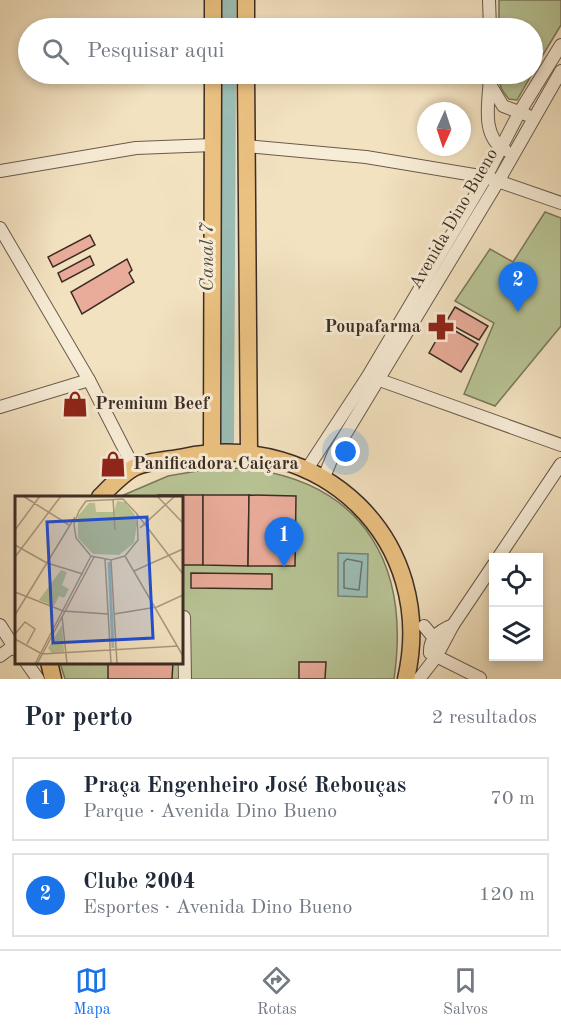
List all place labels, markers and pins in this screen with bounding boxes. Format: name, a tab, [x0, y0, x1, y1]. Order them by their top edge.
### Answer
pin: 2	[498, 262, 538, 312]
pharmacy icon: Poupafarma	[426, 312, 456, 342]
place label: Poupafarma	[325, 318, 421, 336]
shop icon: Premium Beef	[60, 389, 90, 419]
place label: Premium Beef	[95, 395, 211, 413]
shop icon: Panificadora Caiçara	[98, 449, 128, 479]
place label: Panificadora Caiçara	[133, 455, 299, 473]
pin: 1	[264, 518, 304, 567]

